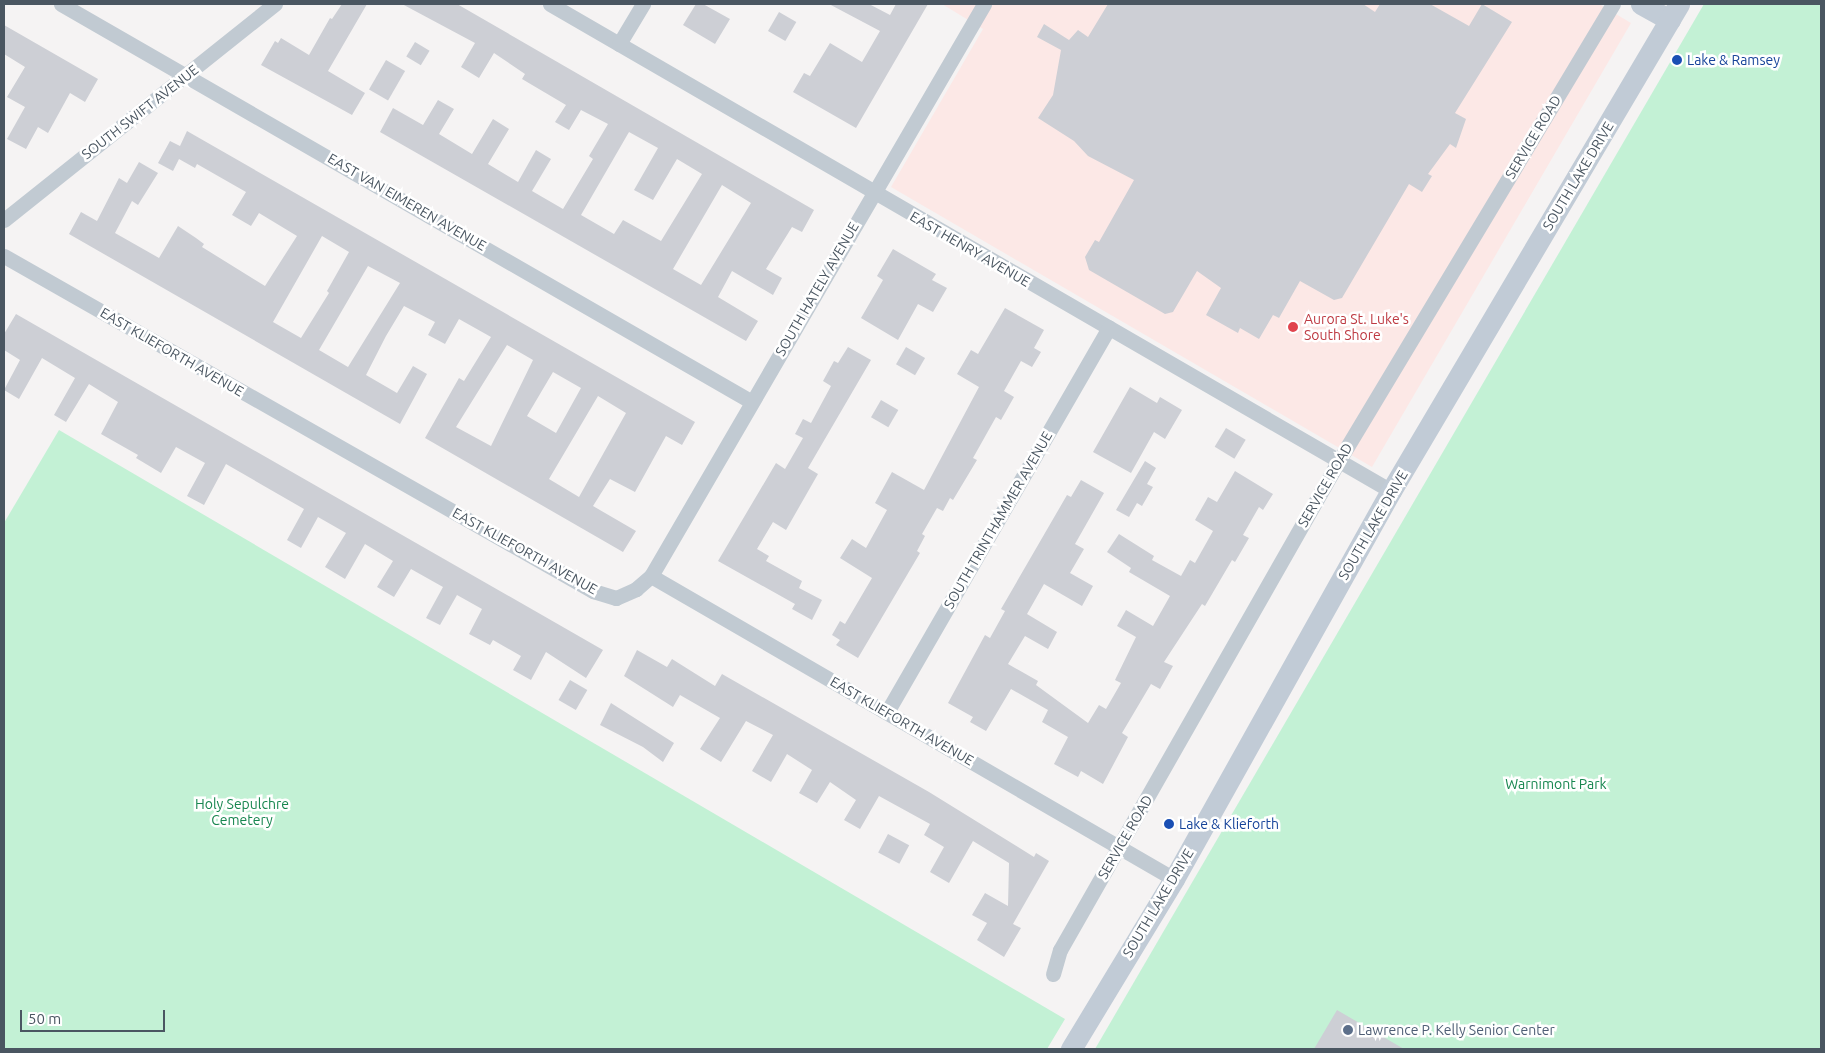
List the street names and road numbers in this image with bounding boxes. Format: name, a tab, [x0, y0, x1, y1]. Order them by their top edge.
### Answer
street label: SOUTH SWIFT AVENUE	[78, 61, 202, 163]
street label: SERVICE ROAD	[1501, 92, 1565, 182]
street label: SOUTH LAKE DRIVE	[1539, 119, 1617, 233]
street label: EAST VAN EIMEREN AVENUE	[325, 150, 489, 254]
street label: EAST HENRY AVENUE	[907, 208, 1033, 290]
street label: SOUTH HATELY AVENUE	[772, 219, 862, 359]
street label: EAST KLIEFORTH AVENUE	[97, 304, 247, 400]
street label: SOUTH TRINTHAMMER AVENUE	[940, 428, 1056, 612]
street label: SERVICE ROAD	[1294, 440, 1356, 530]
street label: SOUTH LAKE DRIVE	[1335, 467, 1411, 583]
street label: EAST KLIEFORTH AVENUE	[450, 504, 600, 598]
street label: EAST KLIEFORTH AVENUE	[827, 673, 977, 769]
street label: SERVICE ROAD	[1094, 792, 1156, 882]
street label: SOUTH LAKE DRIVE	[1119, 846, 1197, 960]

